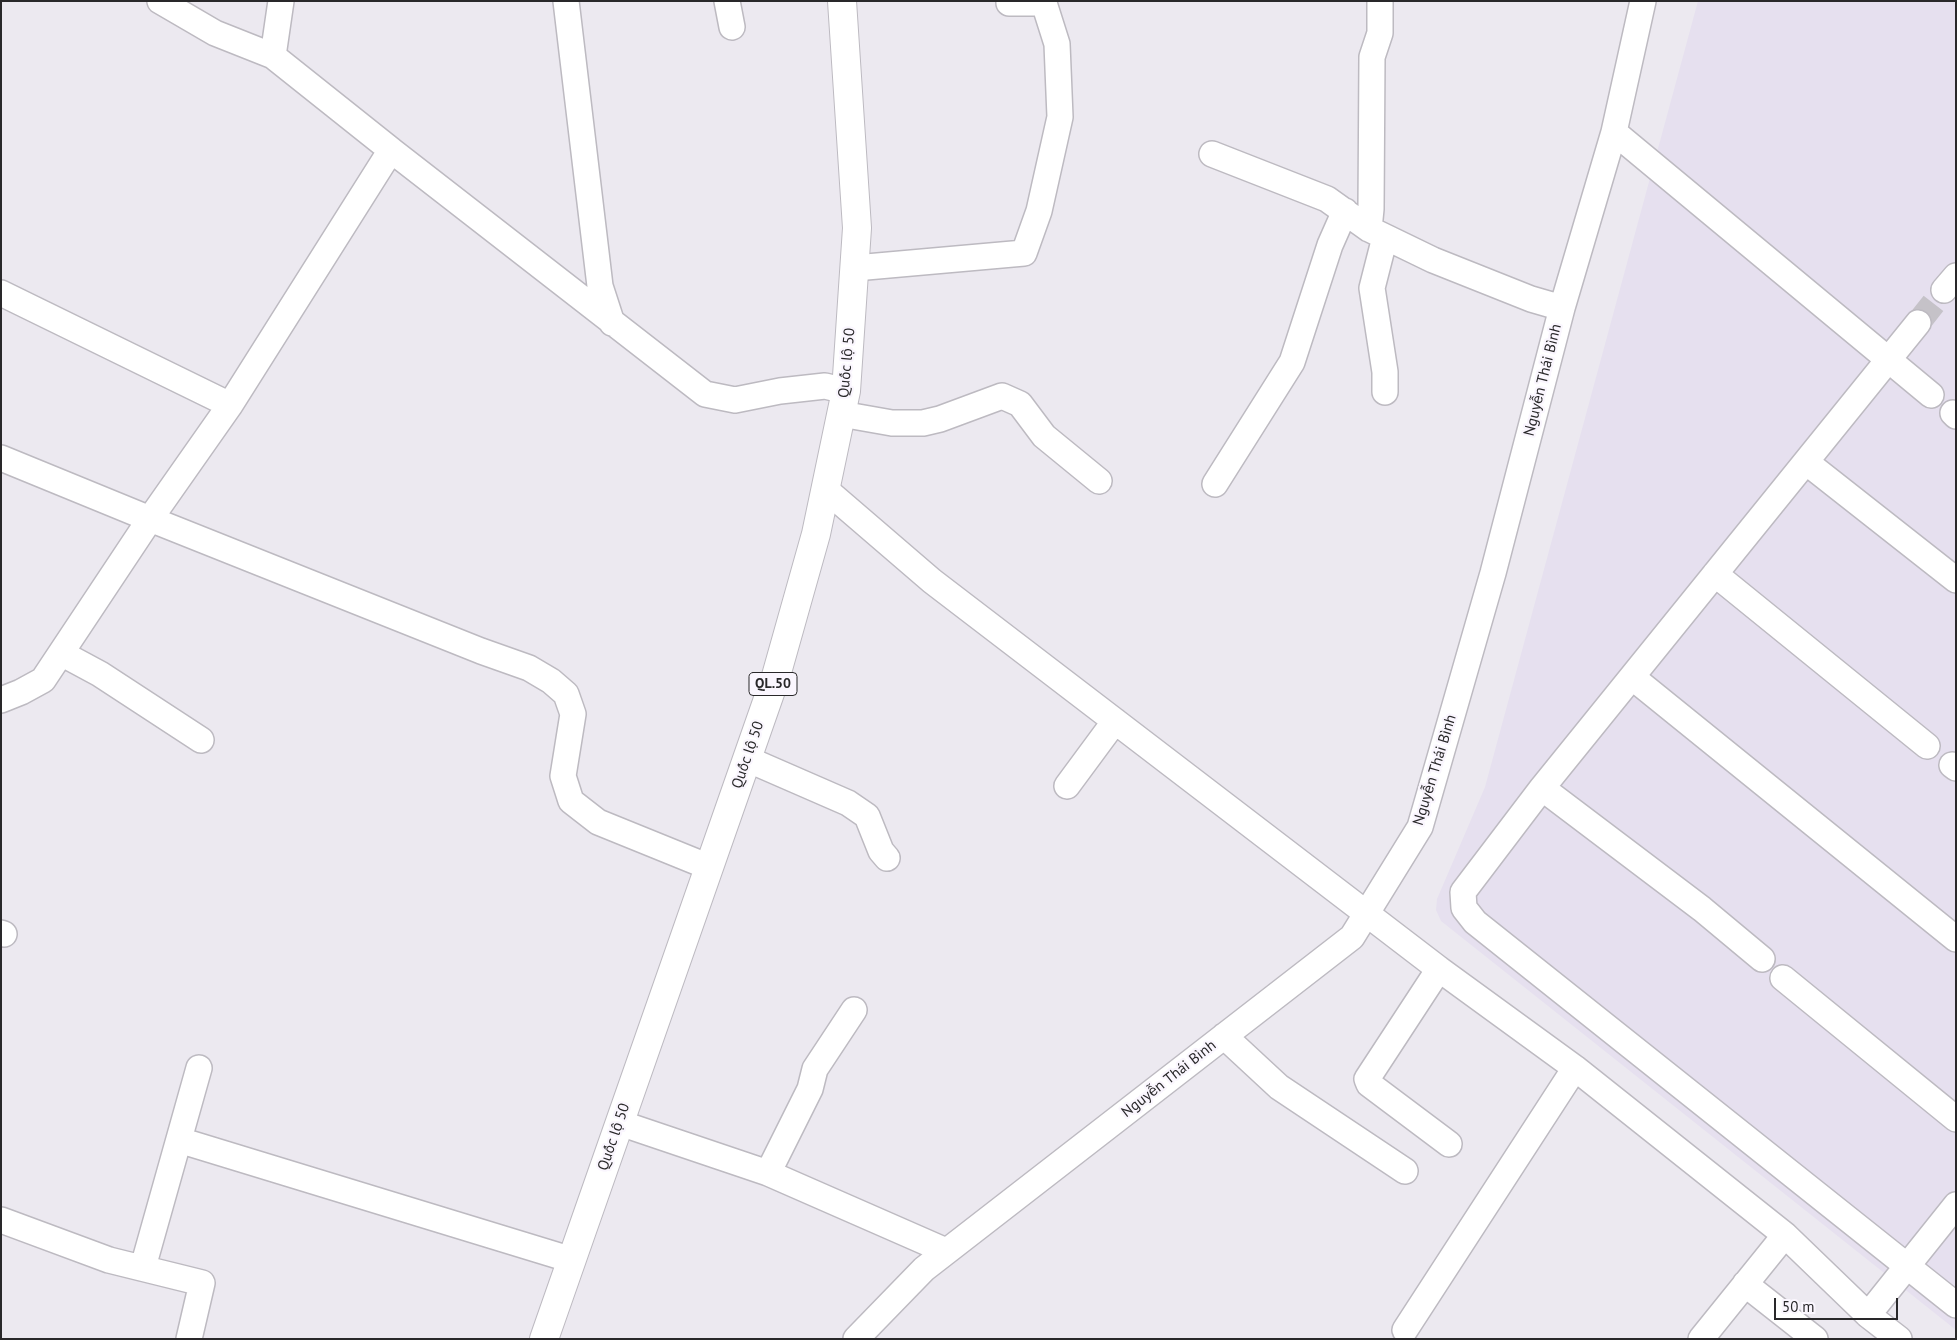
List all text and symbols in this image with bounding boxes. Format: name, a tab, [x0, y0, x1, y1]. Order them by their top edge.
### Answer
street label: Nguyễn Thái Bình	[1520, 322, 1566, 438]
street label: Quốc lộ 50	[835, 327, 859, 399]
road number: QL.50	[749, 672, 797, 696]
street label: Nguyễn Thái Bình	[1410, 712, 1460, 828]
street label: Quốc lộ 50	[728, 719, 768, 791]
street label: Nguyễn Thái Bình	[1118, 1037, 1220, 1121]
street label: Quốc lộ 50	[594, 1101, 634, 1173]
scale bar	[1777, 1288, 1901, 1320]
text: 50 m	[1782, 1297, 1815, 1316]

